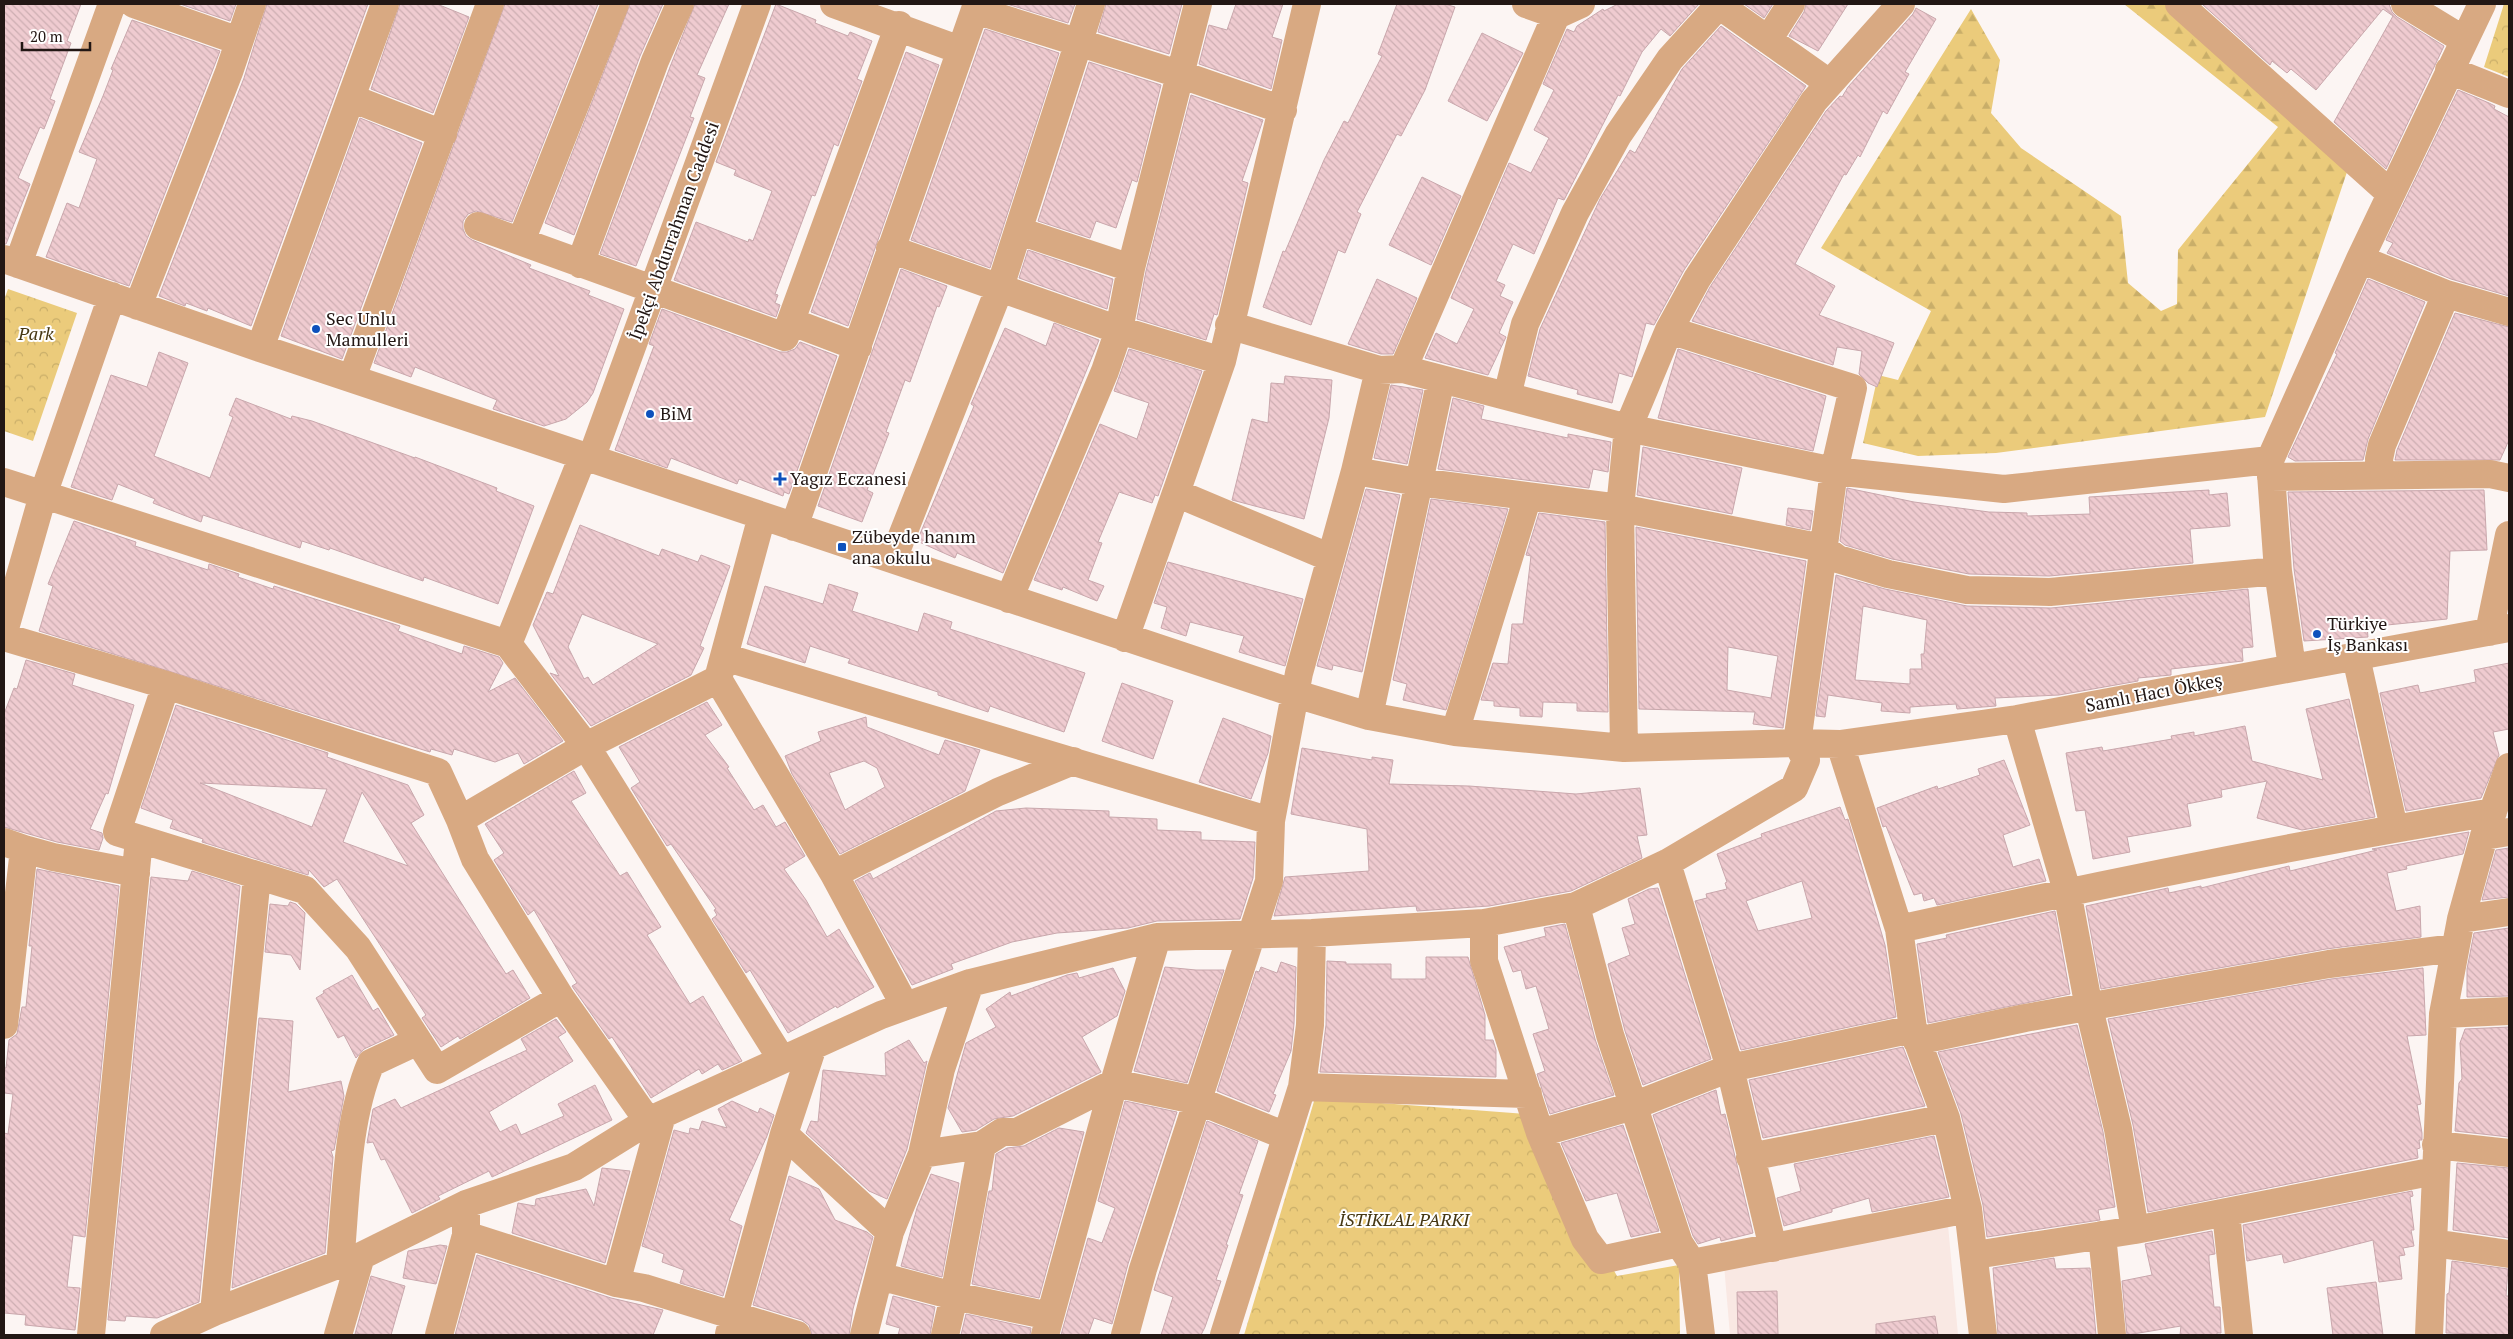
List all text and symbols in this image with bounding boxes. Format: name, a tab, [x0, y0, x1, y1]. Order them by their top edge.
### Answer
scale bar	[22, 20, 90, 52]
text: 20 m	[30, 26, 63, 46]
street label: İpekçi Abdurrahman Caddesi	[622, 118, 724, 343]
place label: Sec Unlu Mamulleri	[326, 306, 409, 351]
park label: Park	[17, 321, 54, 345]
marker: Sec Unlu Mamulleri	[310, 323, 322, 335]
place label: BiM	[660, 401, 692, 425]
marker: BiM	[644, 408, 656, 420]
place label: Yagız Eczanesi	[790, 466, 907, 490]
marker: Yagız Eczanesi	[774, 473, 786, 485]
place label: Zübeyde hanım ana okulu	[852, 524, 976, 569]
marker: Zübeyde hanım ana okulu	[836, 541, 848, 553]
place label: Türkiye İş Bankası	[2327, 611, 2408, 656]
marker: Türkiye İş Bankası	[2311, 628, 2323, 640]
street label: Samlı Hacı Ökkeş	[2083, 667, 2224, 717]
park label: İSTİKLAL PARKI	[1338, 1207, 1471, 1231]

